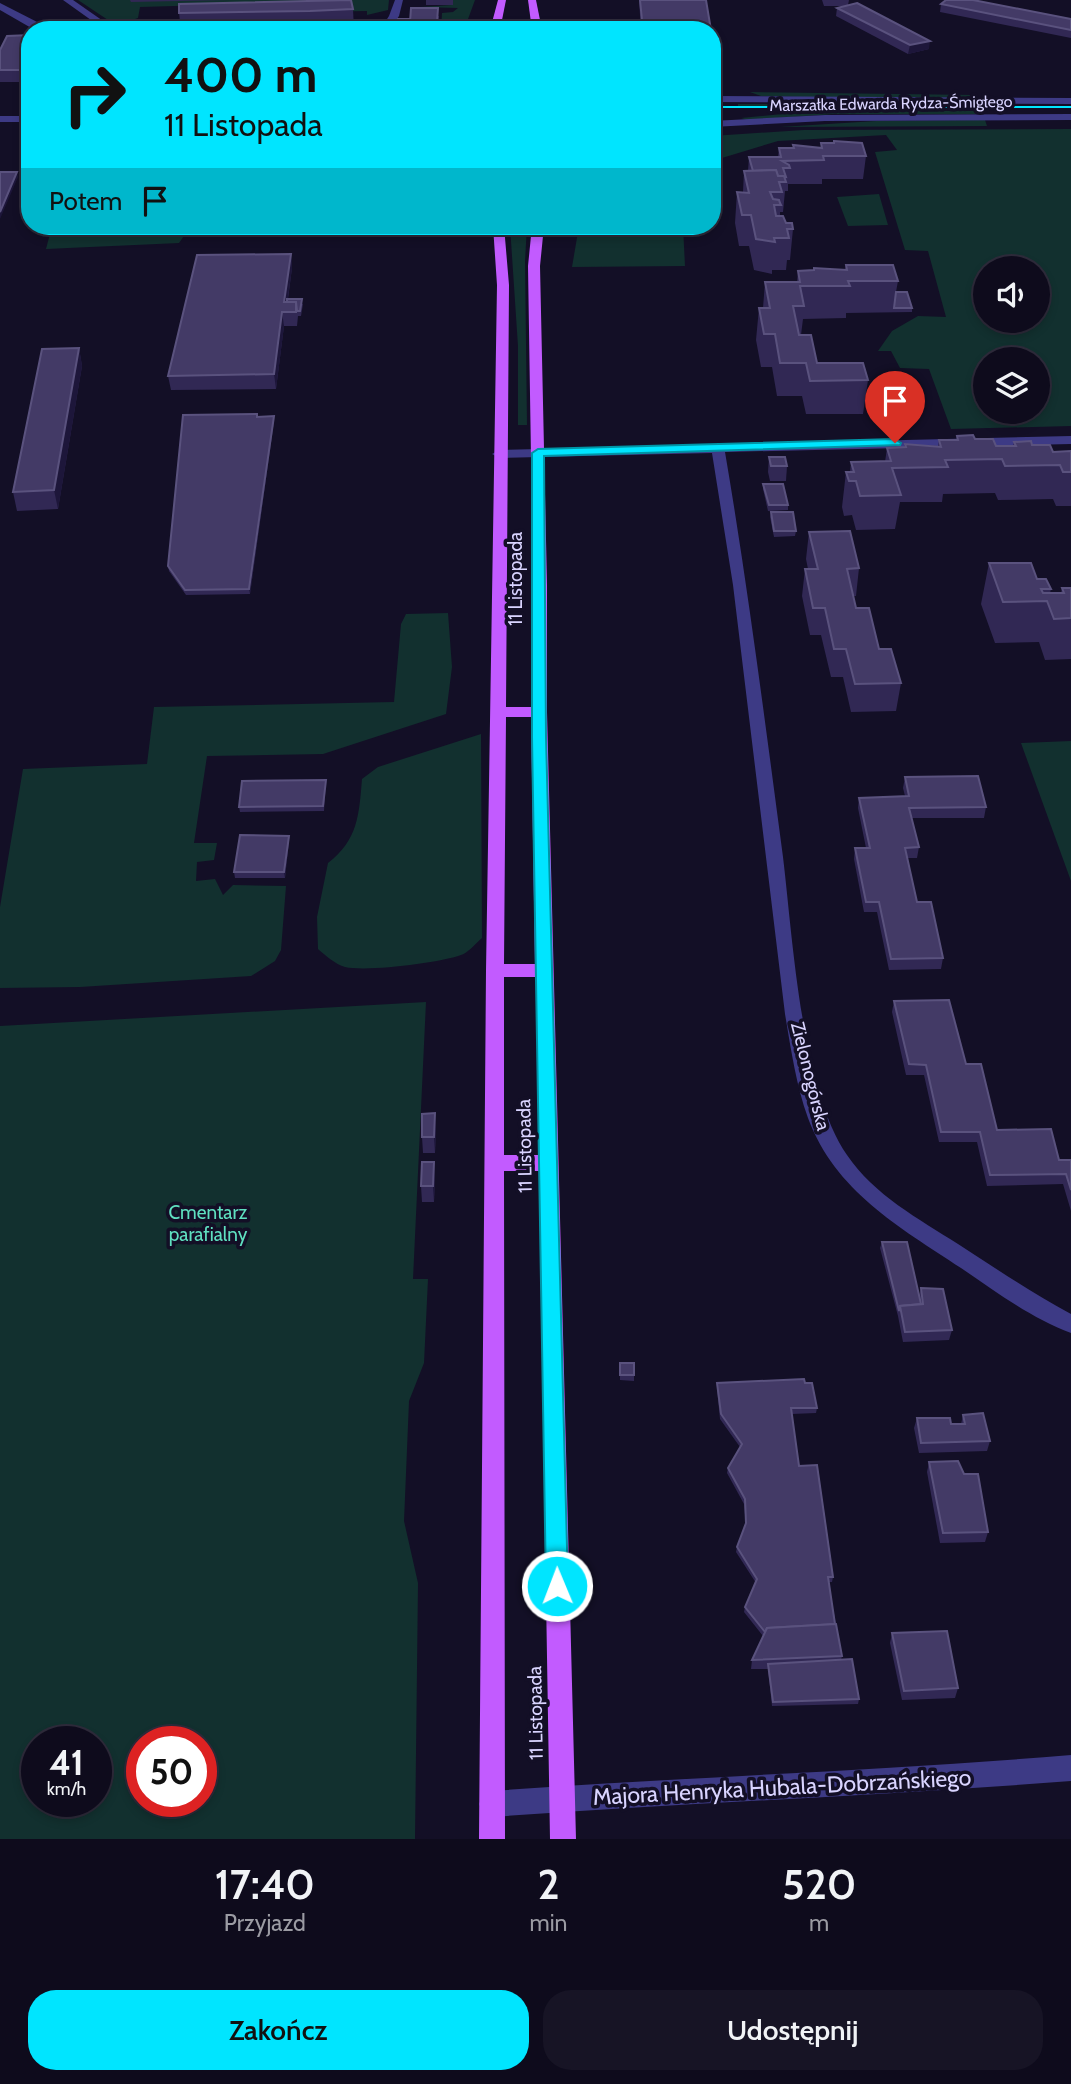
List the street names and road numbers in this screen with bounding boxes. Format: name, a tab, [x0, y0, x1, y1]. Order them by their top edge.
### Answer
street label: Marszałka Edwarda Rydza-Śmigłego	[769, 92, 1013, 115]
street label: 11 Listopada	[504, 532, 527, 626]
street label: Zielonogórska	[786, 1019, 835, 1133]
street label: 11 Listopada	[512, 1099, 537, 1193]
street label: 11 Listopada	[523, 1666, 548, 1760]
street label: Majora Henryka Hubala-Dobrzańskiego	[592, 1763, 972, 1811]

